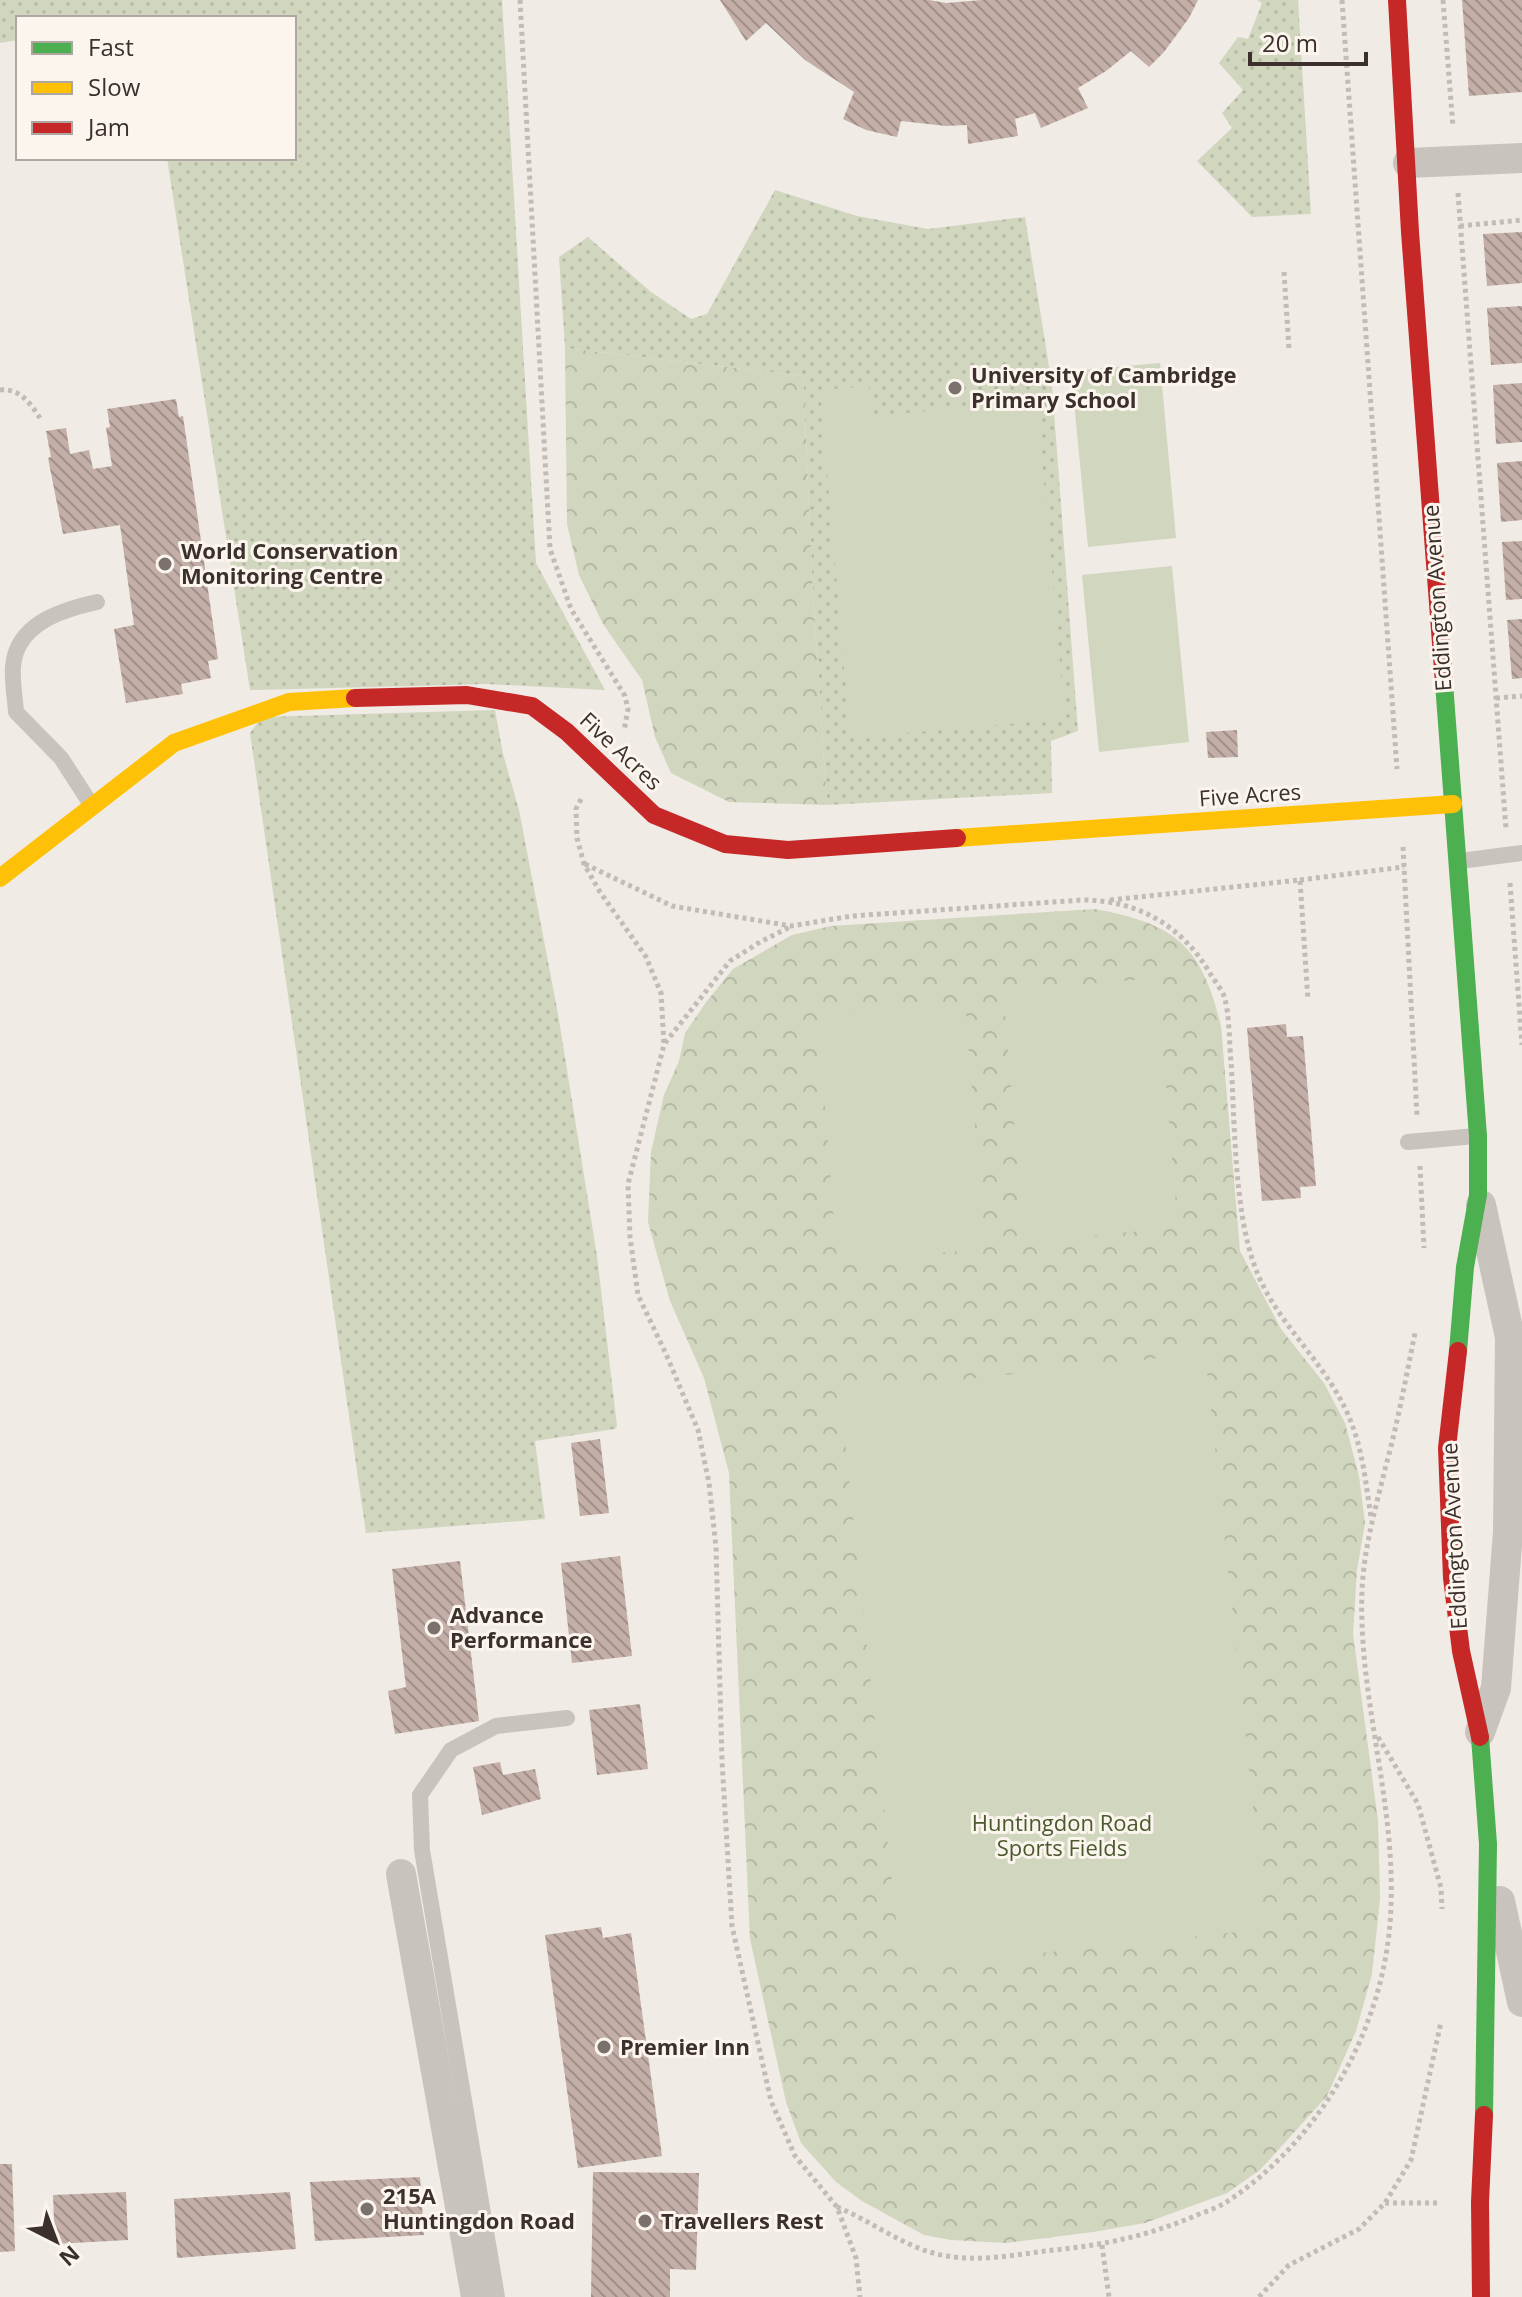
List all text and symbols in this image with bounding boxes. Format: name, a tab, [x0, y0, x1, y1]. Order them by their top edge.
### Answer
legend	[16, 16, 296, 160]
scale bar	[1250, 16, 1366, 66]
text: 20 m	[1262, 26, 1318, 59]
text: Fast	[88, 30, 134, 63]
text: Slow	[88, 70, 141, 103]
text: Jam	[86, 110, 130, 143]
place label: University of Cambridge Primary School	[971, 359, 1236, 414]
marker: University of Cambridge Primary School	[946, 379, 964, 397]
street label: Eddington Avenue	[1415, 504, 1457, 692]
place label: World Conservation Monitoring Centre	[181, 535, 398, 590]
marker: World Conservation Monitoring Centre	[156, 555, 174, 573]
street label: Five Acres	[574, 704, 669, 796]
street label: Five Acres	[1198, 775, 1302, 813]
street label: Eddington Avenue	[1433, 1442, 1473, 1630]
place label: Advance Performance	[450, 1599, 593, 1654]
marker: Advance Performance	[425, 1619, 443, 1637]
park label: Huntingdon Road Sports Fields	[972, 1807, 1152, 1862]
place label: Premier Inn	[620, 2031, 750, 2061]
marker: Premier Inn	[595, 2038, 613, 2056]
place label: 215A Huntingdon Road	[383, 2180, 575, 2235]
marker: 215A Huntingdon Road	[358, 2200, 376, 2218]
north arrow	[16, 2201, 96, 2281]
place label: Travellers Rest	[661, 2205, 824, 2235]
marker: Travellers Rest	[636, 2212, 654, 2230]
text: N	[53, 2239, 87, 2274]

